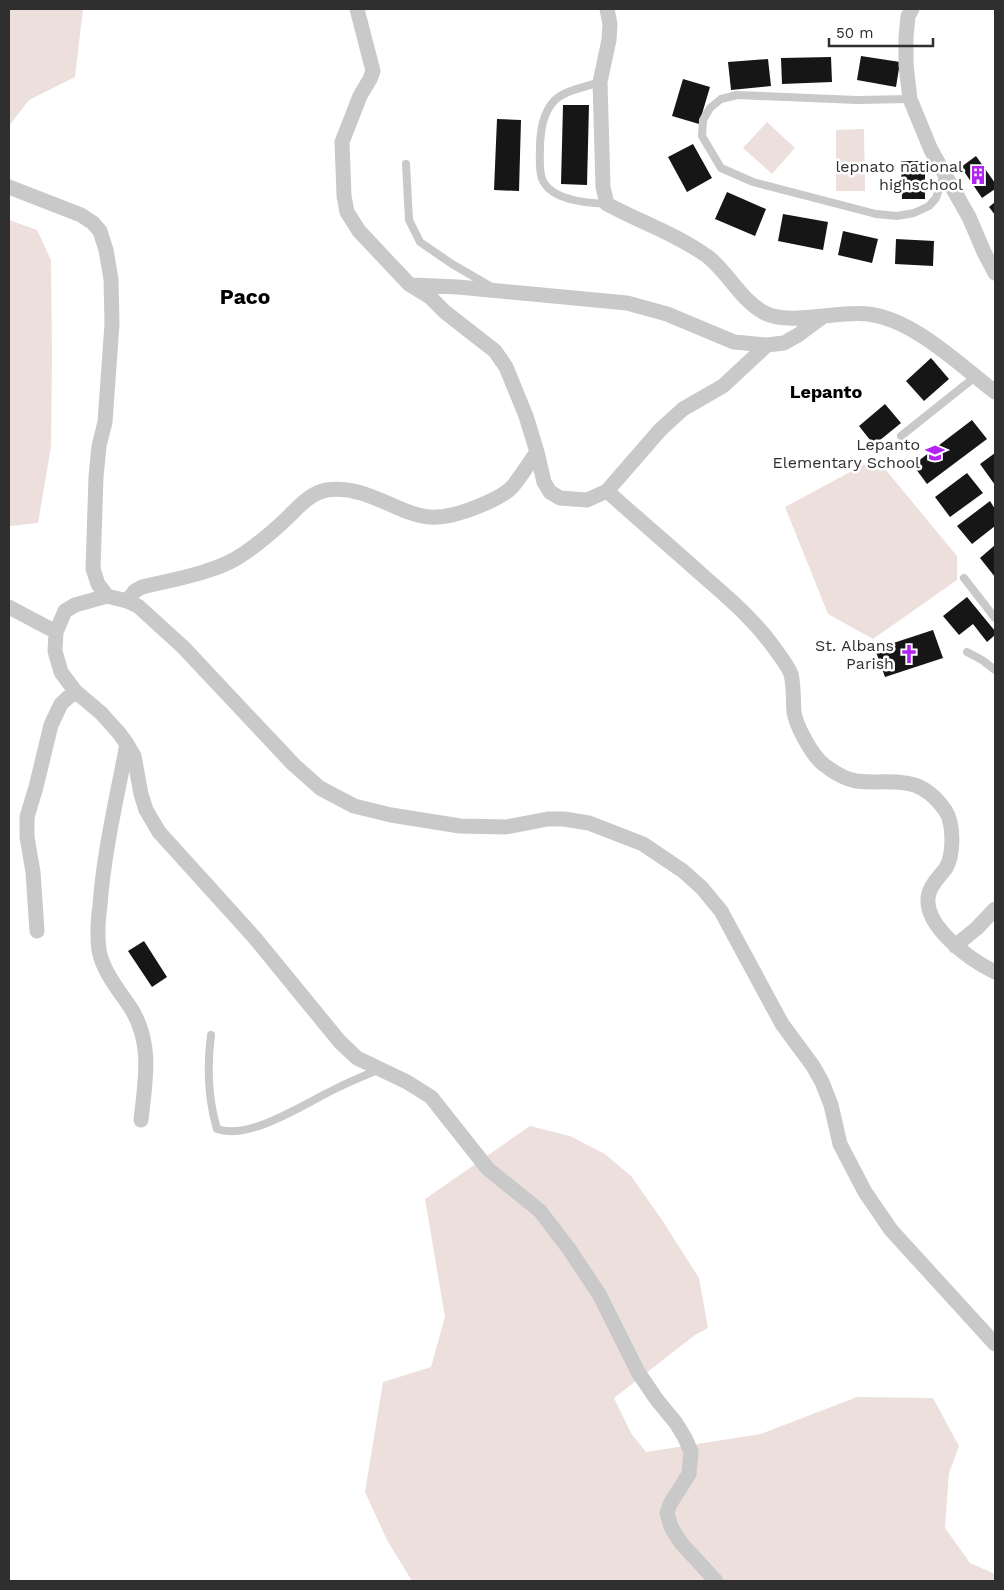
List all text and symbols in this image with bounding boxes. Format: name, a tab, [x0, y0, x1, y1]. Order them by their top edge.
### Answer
scale bar	[829, 15, 933, 47]
text: 50 m	[836, 24, 873, 42]
place label: lepnato national highschool	[835, 157, 963, 194]
building icon: lepnato national highschool	[967, 164, 989, 186]
district label: Paco	[220, 284, 270, 309]
district label: Lepanto	[790, 381, 862, 402]
place label: Lepanto Elementary School	[773, 435, 920, 472]
school or university icon: Lepanto Elementary School	[924, 442, 946, 464]
place label: St. Albans Parish	[815, 636, 894, 673]
church icon: St. Albans Parish	[898, 643, 920, 665]

